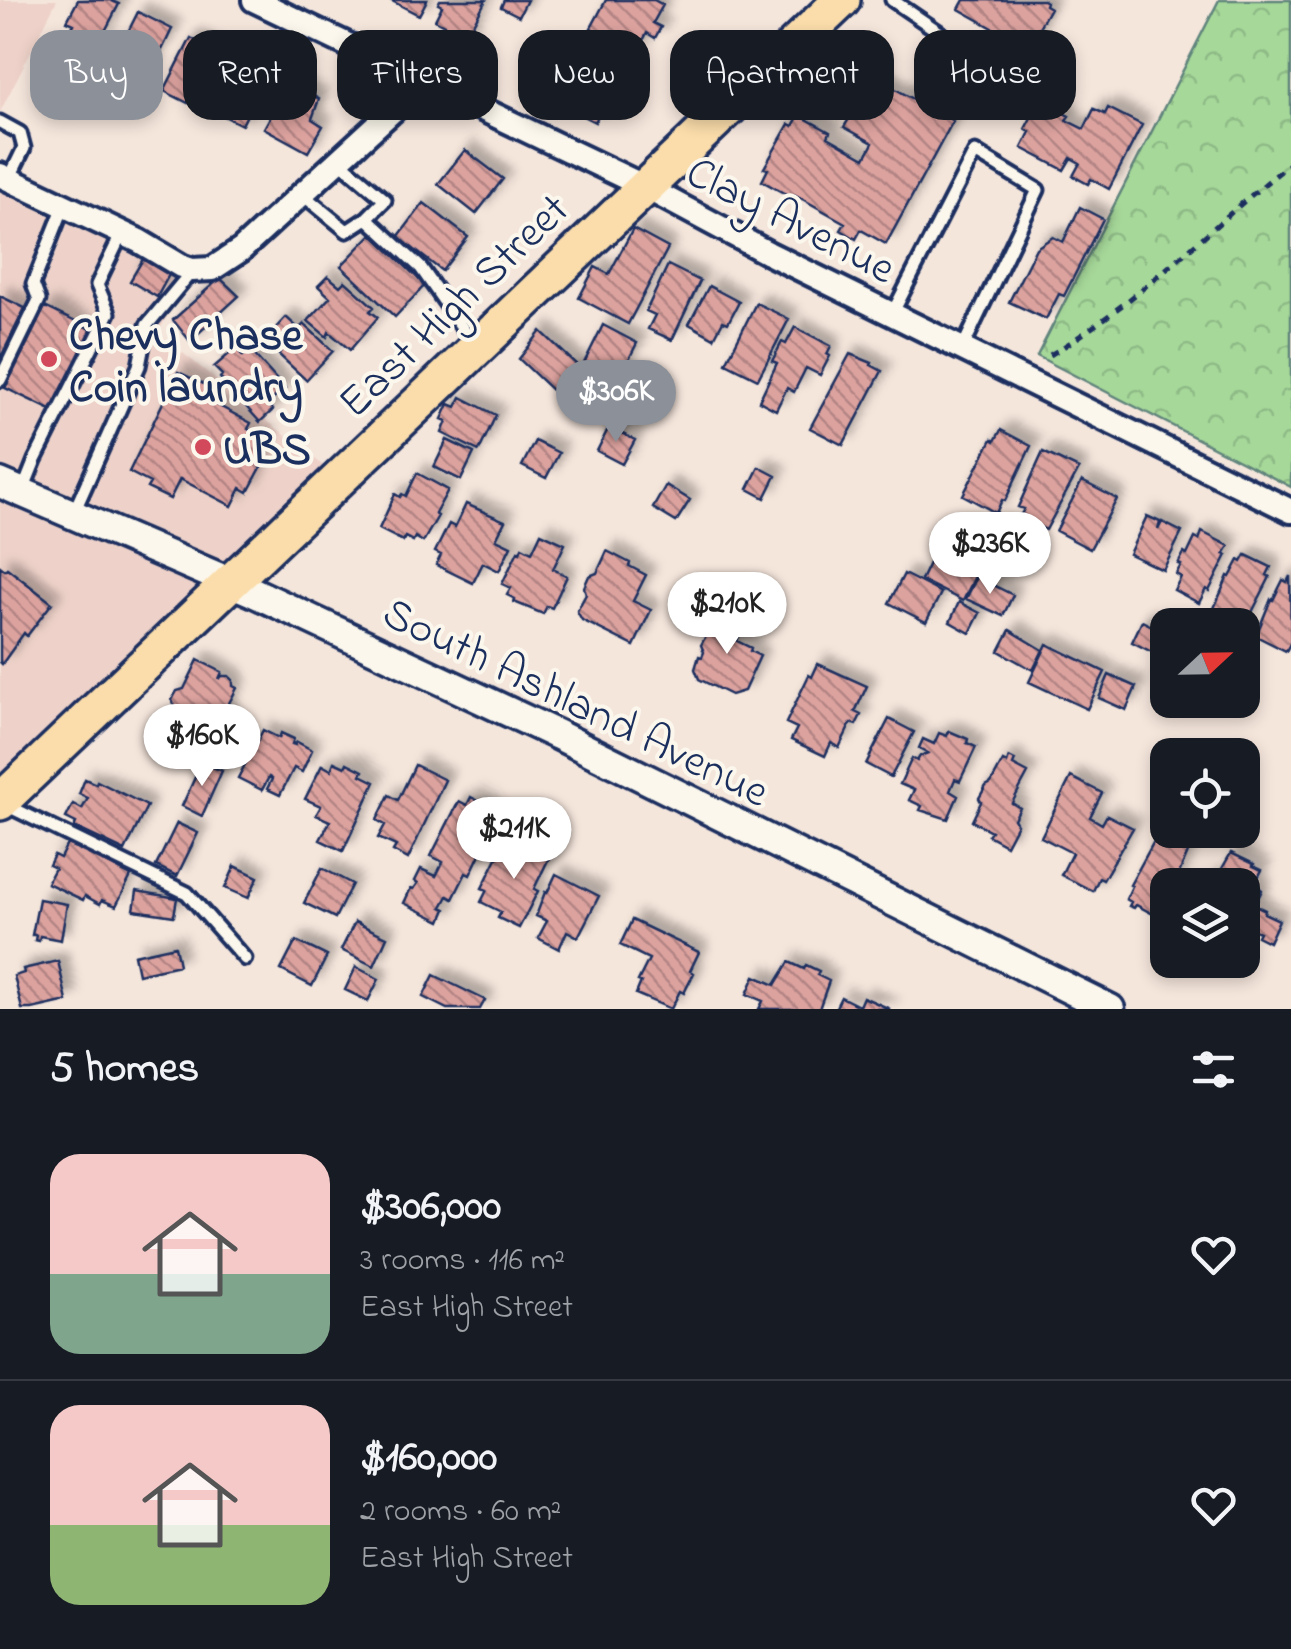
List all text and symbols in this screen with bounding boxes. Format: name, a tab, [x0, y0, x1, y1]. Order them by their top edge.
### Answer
chip: Buy	[30, 30, 163, 120]
chip: Rent	[183, 30, 317, 120]
chip: Filters	[337, 30, 498, 120]
chip: New	[518, 30, 650, 120]
chip: Apartment	[670, 30, 894, 120]
chip: House	[914, 30, 1076, 120]
street label: Clay Avenue	[673, 141, 907, 304]
street label: East High Street	[325, 180, 587, 436]
place label: Chevy Chase Coin laundry	[69, 305, 304, 423]
marker: Chevy Chase Coin laundry	[38, 348, 60, 370]
pin: $306K	[546, 360, 686, 445]
text: $306K	[578, 369, 654, 416]
place label: UBS	[223, 419, 311, 485]
marker: UBS	[192, 436, 214, 458]
pin: $236K	[920, 512, 1060, 597]
text: $236K	[951, 521, 1029, 568]
pin: $210K	[657, 572, 797, 657]
text: $210K	[690, 581, 764, 628]
street label: South Ashland Avenue	[370, 582, 780, 827]
north arrow	[1150, 608, 1260, 718]
map controls	[1150, 608, 1260, 978]
pin: $160K	[132, 704, 272, 789]
text: $160K	[166, 713, 238, 760]
button: locate	[1150, 738, 1260, 848]
pin: $211K	[444, 797, 584, 882]
text: $211K	[478, 806, 550, 853]
button: layers	[1150, 868, 1260, 978]
text: 5 homes	[50, 1039, 199, 1100]
icon: filters	[1186, 1042, 1241, 1097]
text: $306,000	[360, 1177, 501, 1238]
icon: home	[130, 1194, 250, 1314]
icon: heart	[1186, 1227, 1241, 1282]
text: 3 rooms · 116 m²	[360, 1238, 565, 1285]
text: East High Street	[360, 1285, 573, 1332]
text: $160,000	[360, 1428, 497, 1489]
icon: home	[130, 1445, 250, 1565]
icon: heart	[1186, 1478, 1241, 1533]
text: 2 rooms · 60 m²	[360, 1489, 561, 1536]
text: East High Street	[360, 1536, 573, 1583]

